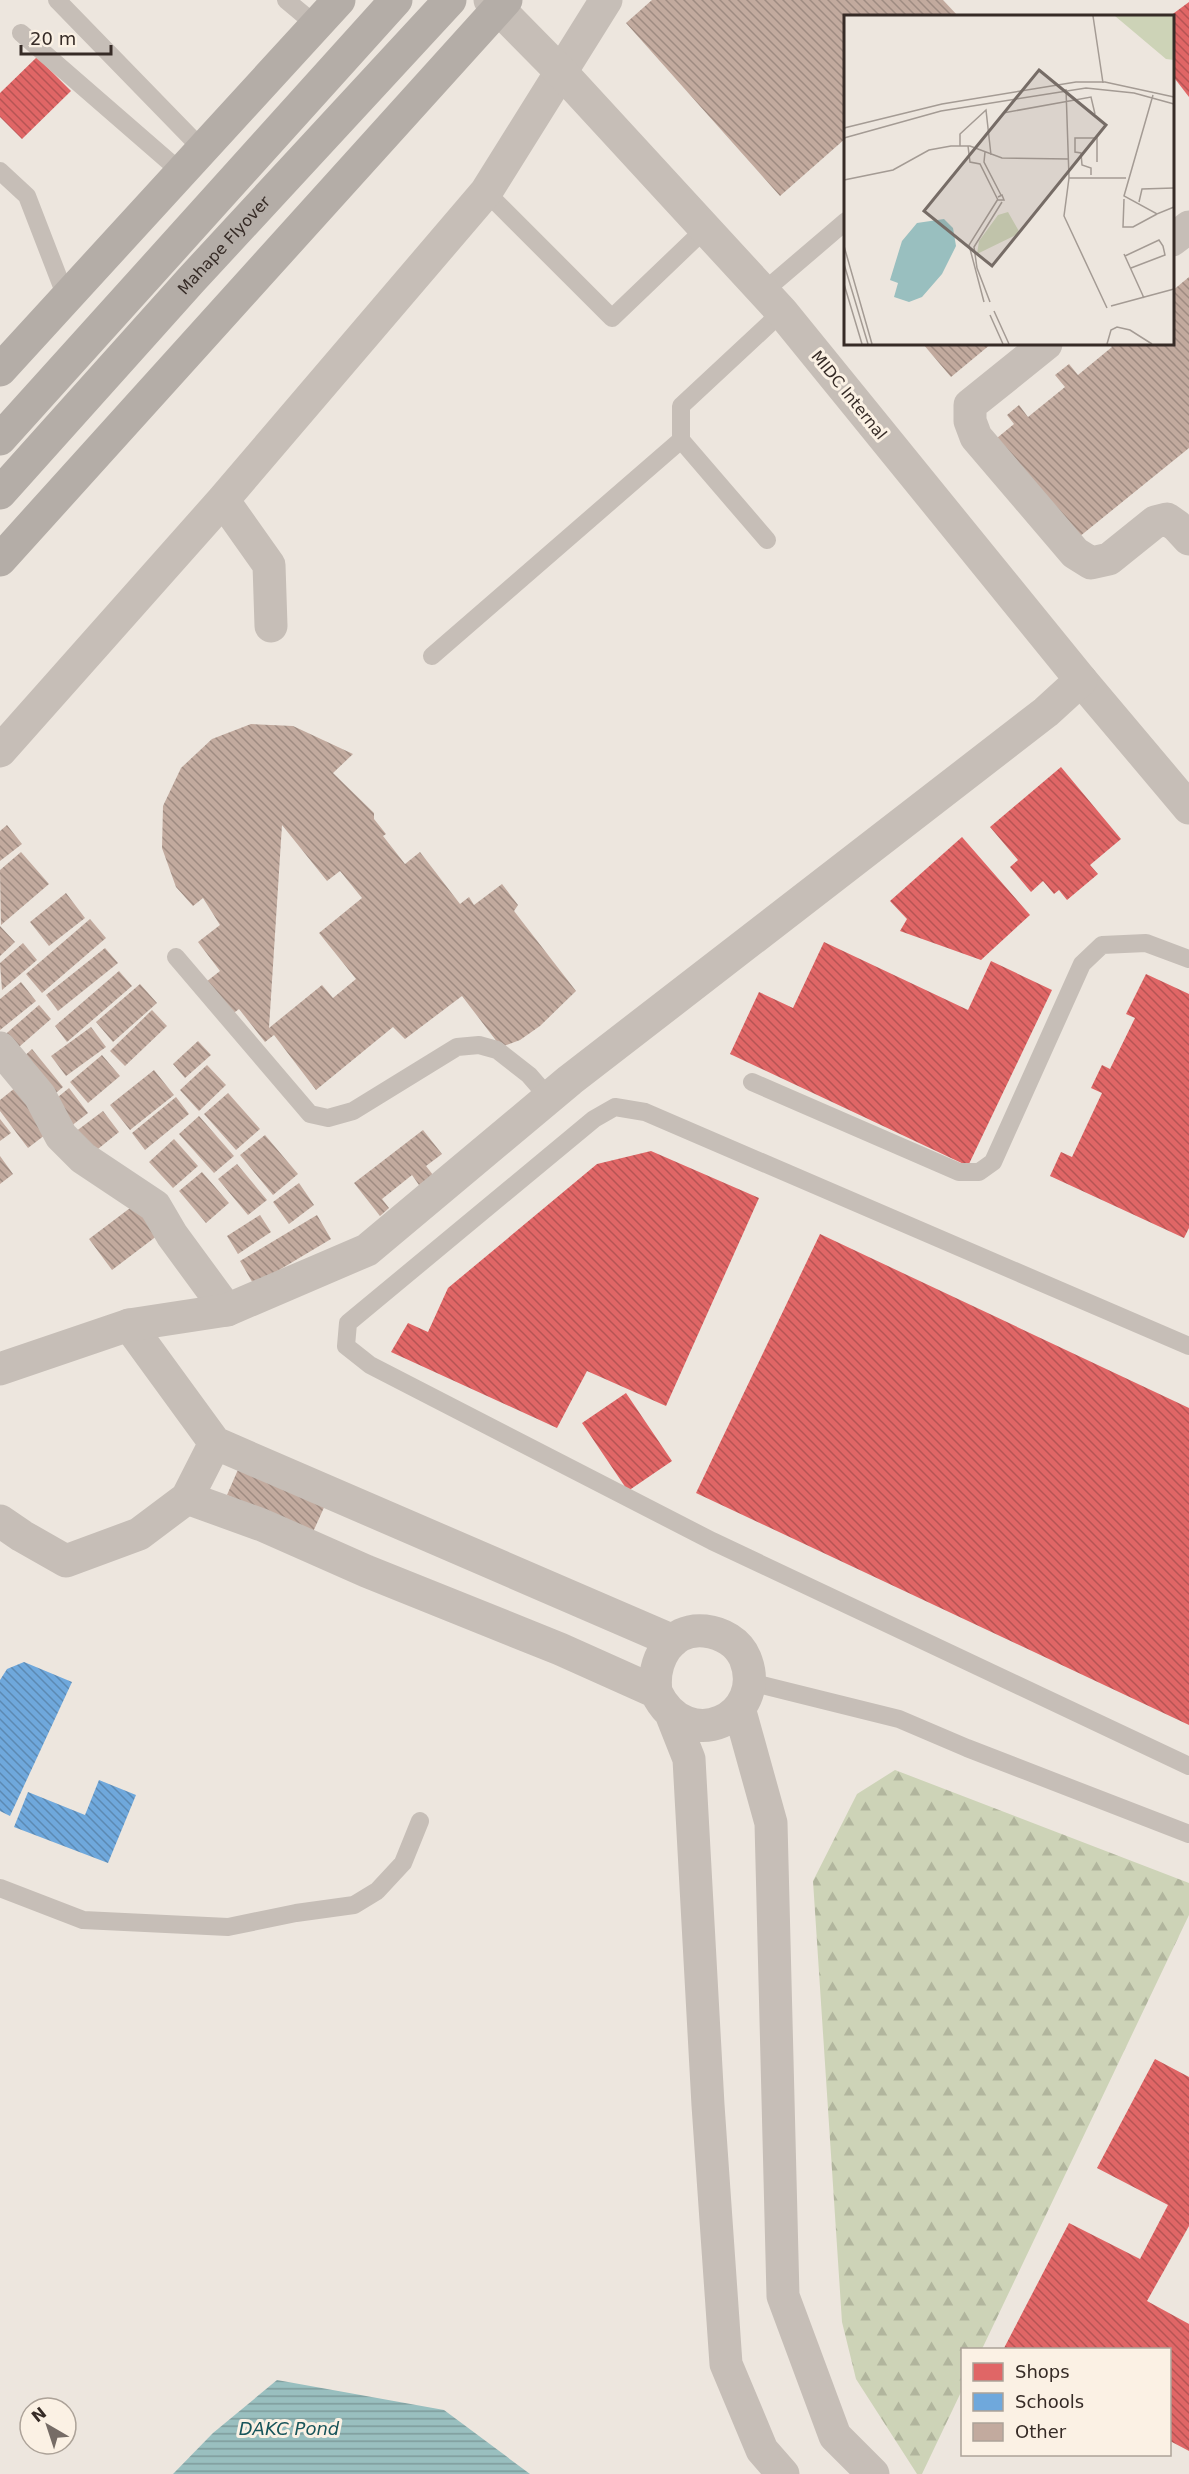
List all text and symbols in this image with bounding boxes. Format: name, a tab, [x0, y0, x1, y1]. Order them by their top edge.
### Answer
inset map	[844, 15, 1174, 345]
scale bar	[21, 18, 111, 56]
text: 20 m	[30, 28, 76, 49]
street label: Mahape Flyover	[173, 191, 274, 298]
street label: MIDC Internal	[807, 347, 891, 443]
legend	[961, 2348, 1171, 2456]
text: Shops	[1015, 2361, 1070, 2382]
text: Schools	[1015, 2391, 1084, 2412]
north arrow	[18, 2396, 78, 2456]
text: N	[28, 2403, 50, 2426]
water label: DAKC Pond	[239, 2418, 340, 2439]
text: Other	[1015, 2421, 1067, 2442]

